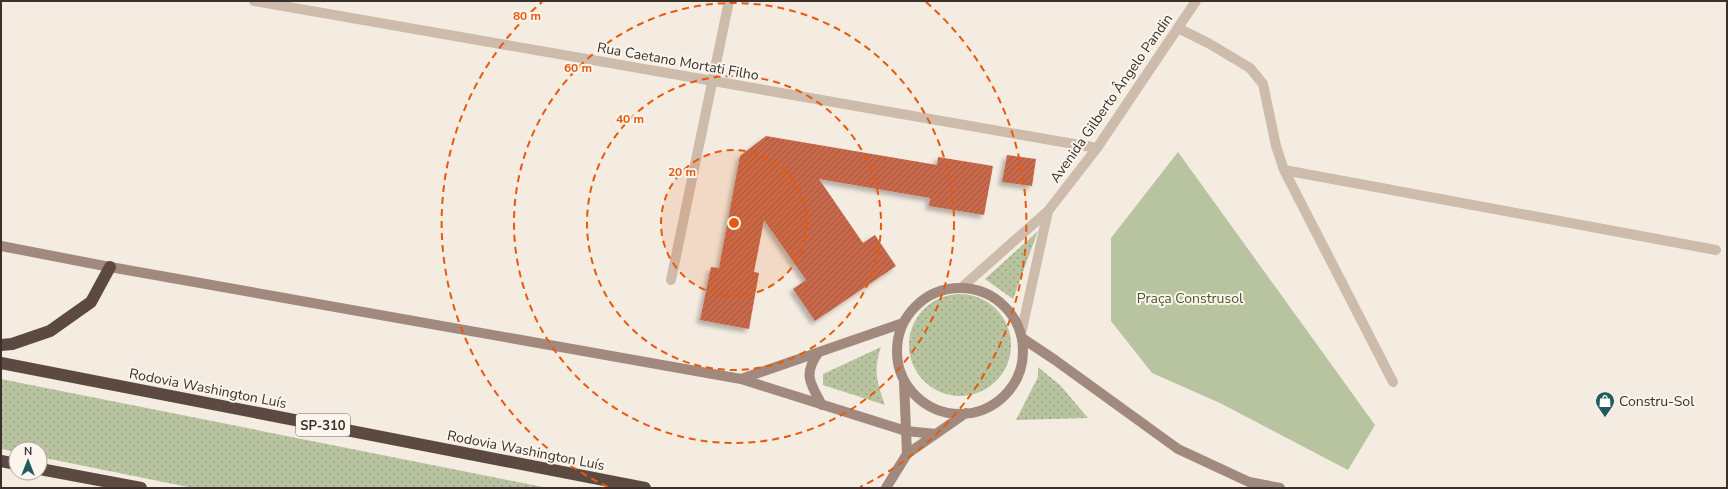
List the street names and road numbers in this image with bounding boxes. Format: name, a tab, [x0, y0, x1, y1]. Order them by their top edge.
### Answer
street label: Avenida Gilberto Ângelo Pandin	[1046, 10, 1177, 186]
street label: Rua Caetano Mortati Filho	[596, 38, 761, 85]
street label: Rodovia Washington Luís	[128, 364, 288, 413]
road number: SP-310	[296, 414, 350, 436]
street label: Rodovia Washington Luís	[446, 426, 606, 475]

